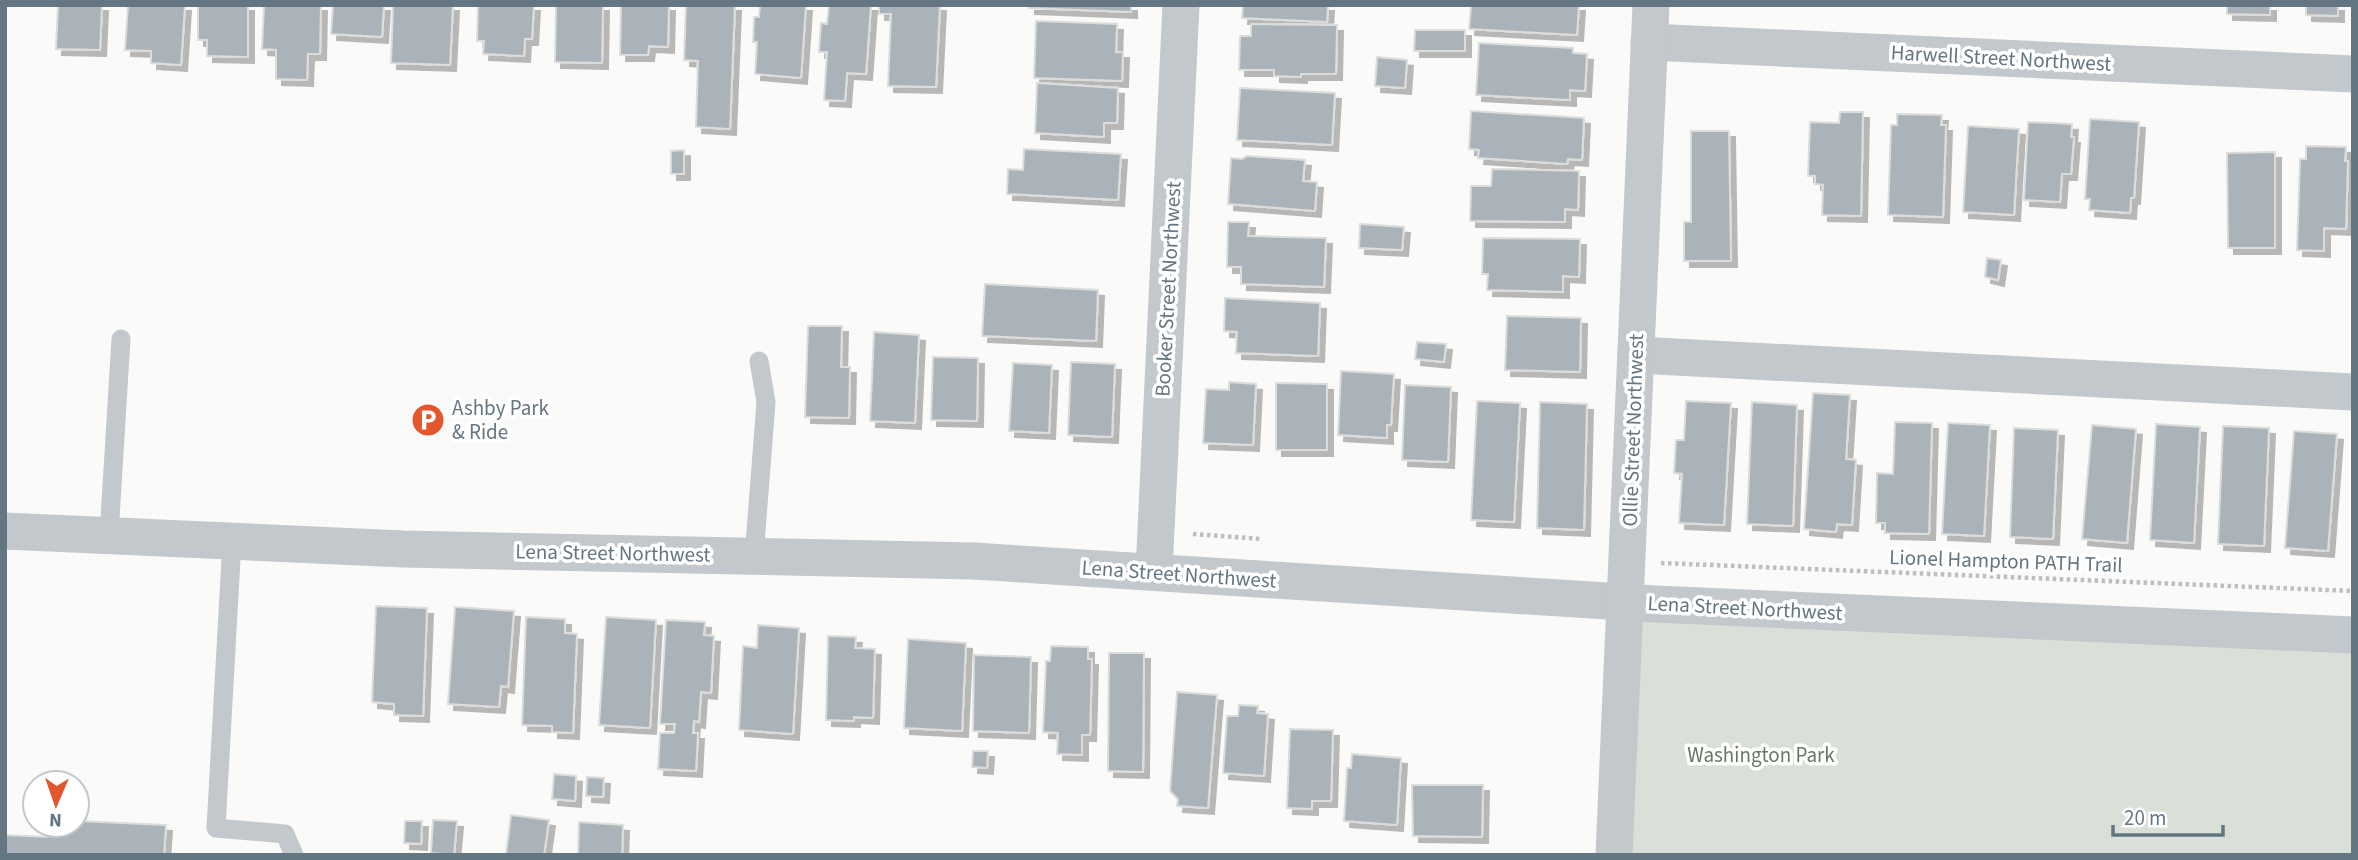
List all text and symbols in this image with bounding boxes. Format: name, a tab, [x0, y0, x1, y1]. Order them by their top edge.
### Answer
street label: Harwell Street Northwest	[1890, 37, 2112, 79]
street label: Booker Street Northwest	[1147, 181, 1189, 397]
street label: Ollie Street Northwest	[1615, 333, 1651, 527]
place label: Ashby Park & Ride	[452, 393, 550, 447]
parking icon: Ashby Park & Ride	[409, 401, 447, 439]
street label: Lena Street Northwest	[515, 536, 711, 570]
street label: Lionel Hampton PATH Trail	[1889, 542, 2123, 580]
street label: Lena Street Northwest	[1081, 552, 1277, 596]
street label: Lena Street Northwest	[1647, 588, 1843, 628]
park label: Washington Park	[1687, 740, 1835, 770]
north arrow	[21, 769, 91, 839]
scale bar	[2113, 794, 2223, 838]
text: 20 m	[2124, 803, 2166, 833]
text: N	[49, 806, 62, 833]

